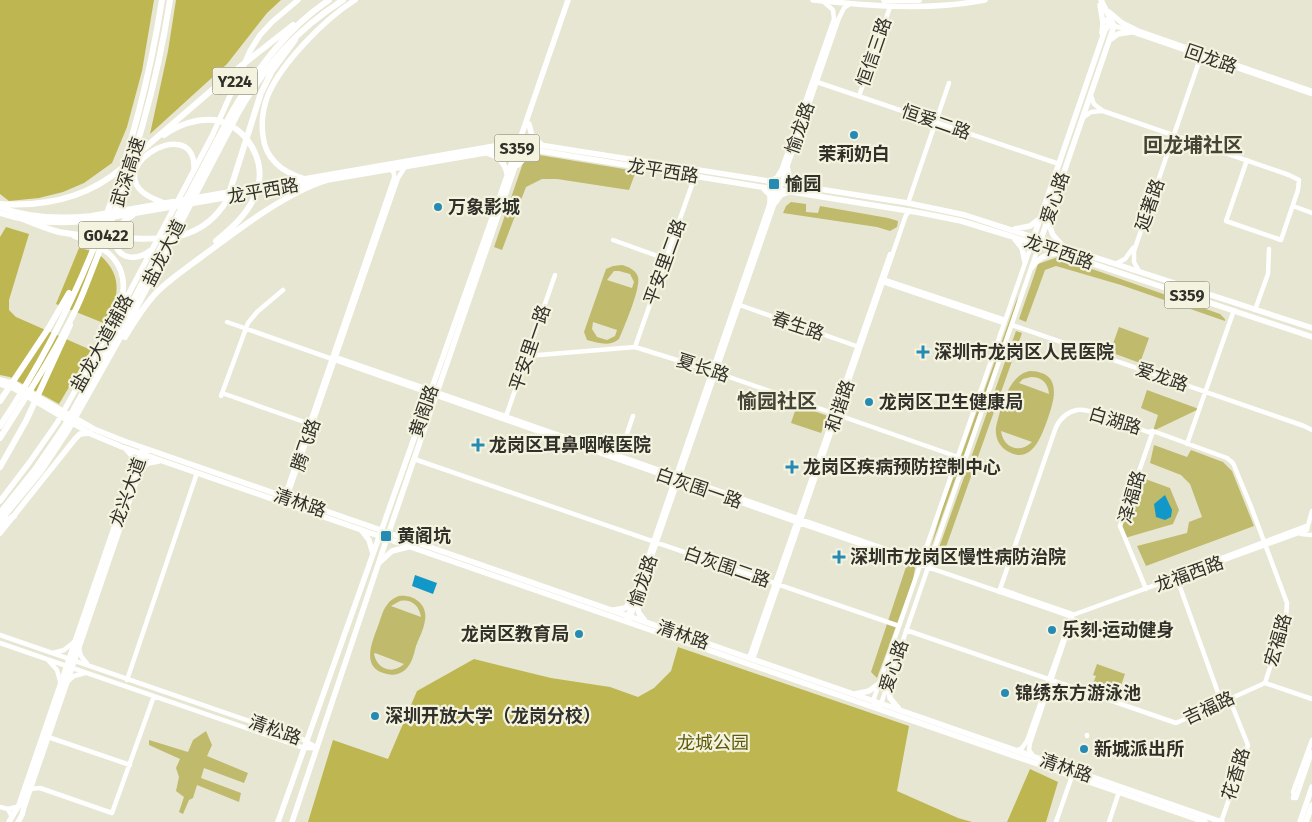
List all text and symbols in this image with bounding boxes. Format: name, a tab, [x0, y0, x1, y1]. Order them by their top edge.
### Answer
street label: 恒信三路	[852, 14, 896, 90]
street label: 回龙路	[1182, 40, 1240, 78]
road number: Y224	[212, 68, 258, 94]
street label: 愉龙路	[781, 99, 819, 157]
street label: 恒爱二路	[898, 100, 974, 144]
marker: 茉莉奶白	[848, 129, 860, 141]
district label: 回龙埔社区	[1143, 133, 1243, 157]
street label: 武深高速	[106, 134, 150, 210]
road number: S359	[494, 134, 540, 162]
place label: 茉莉奶白	[818, 143, 890, 165]
street label: 龙平西路	[626, 155, 700, 187]
street label: 爱心路	[1036, 169, 1074, 227]
place label: 愉园	[785, 173, 821, 195]
street label: 龙平西路	[226, 174, 300, 208]
street label: 延著路	[1131, 176, 1169, 234]
marker: 愉园	[767, 177, 781, 191]
place label: 万象影城	[448, 196, 520, 218]
marker: 万象影城	[432, 201, 444, 213]
street label: 盐龙大道	[138, 216, 190, 290]
street label: 平安里二路	[639, 216, 691, 308]
road number: G0422	[78, 222, 134, 248]
street label: 龙平西路	[1021, 230, 1097, 274]
road number: S359	[1164, 282, 1210, 308]
street label: 盐龙大道辅路	[66, 290, 138, 396]
street label: 平安里一路	[505, 302, 555, 394]
street label: 春生路	[769, 307, 827, 345]
place label: 深圳市龙岗区人民医院	[934, 341, 1114, 363]
marker: 深圳市龙岗区人民医院	[916, 345, 930, 359]
street label: 夏长路	[674, 349, 732, 387]
street label: 爱龙路	[1133, 358, 1191, 396]
street label: 和谐路	[821, 377, 859, 435]
street label: 黄阁路	[405, 382, 443, 440]
district label: 愉园社区	[737, 389, 817, 413]
place label: 龙岗区卫生健康局	[879, 391, 1023, 413]
marker: 龙岗区卫生健康局	[863, 396, 875, 408]
street label: 白湖路	[1086, 403, 1144, 439]
street label: 腾飞路	[287, 416, 325, 474]
place label: 龙岗区耳鼻咽喉医院	[489, 434, 651, 456]
marker: 龙岗区耳鼻咽喉医院	[471, 438, 485, 452]
street label: 龙兴大道	[105, 454, 151, 530]
place label: 龙岗区疾病预防控制中心	[803, 456, 1001, 478]
marker: 龙岗区疾病预防控制中心	[785, 460, 799, 474]
street label: 白灰围一路	[653, 463, 745, 513]
street label: 泽福路	[1114, 468, 1150, 526]
street label: 清林路	[271, 484, 329, 522]
place label: 黄阁坑	[397, 525, 451, 547]
marker: 黄阁坑	[379, 529, 393, 543]
street label: 白灰围二路	[681, 542, 773, 592]
place label: 深圳市龙岗区慢性病防治院	[850, 546, 1066, 568]
marker: 深圳市龙岗区慢性病防治院	[832, 550, 846, 564]
street label: 龙福西路	[1151, 551, 1227, 597]
street label: 愉龙路	[624, 552, 662, 610]
street label: 宏福路	[1260, 611, 1296, 669]
street label: 清林路	[654, 616, 712, 654]
place label: 乐刻·运动健身	[1062, 619, 1174, 641]
place label: 龙岗区教育局	[461, 623, 569, 645]
marker: 乐刻·运动健身	[1046, 624, 1058, 636]
marker: 龙岗区教育局	[573, 628, 585, 640]
street label: 爱心路	[875, 637, 913, 695]
place label: 锦绣东方游泳池	[1015, 682, 1141, 704]
marker: 锦绣东方游泳池	[999, 687, 1011, 699]
street label: 吉福路	[1180, 687, 1238, 729]
place label: 深圳开放大学（龙岗分校）	[385, 705, 601, 727]
street label: 清松路	[246, 710, 304, 750]
marker: 深圳开放大学（龙岗分校）	[369, 710, 381, 722]
park label: 龙城公园	[677, 732, 749, 754]
place label: 新城派出所	[1094, 738, 1184, 760]
marker: 新城派出所	[1078, 743, 1090, 755]
street label: 花香路	[1218, 745, 1254, 803]
street label: 清林路	[1037, 749, 1095, 787]

